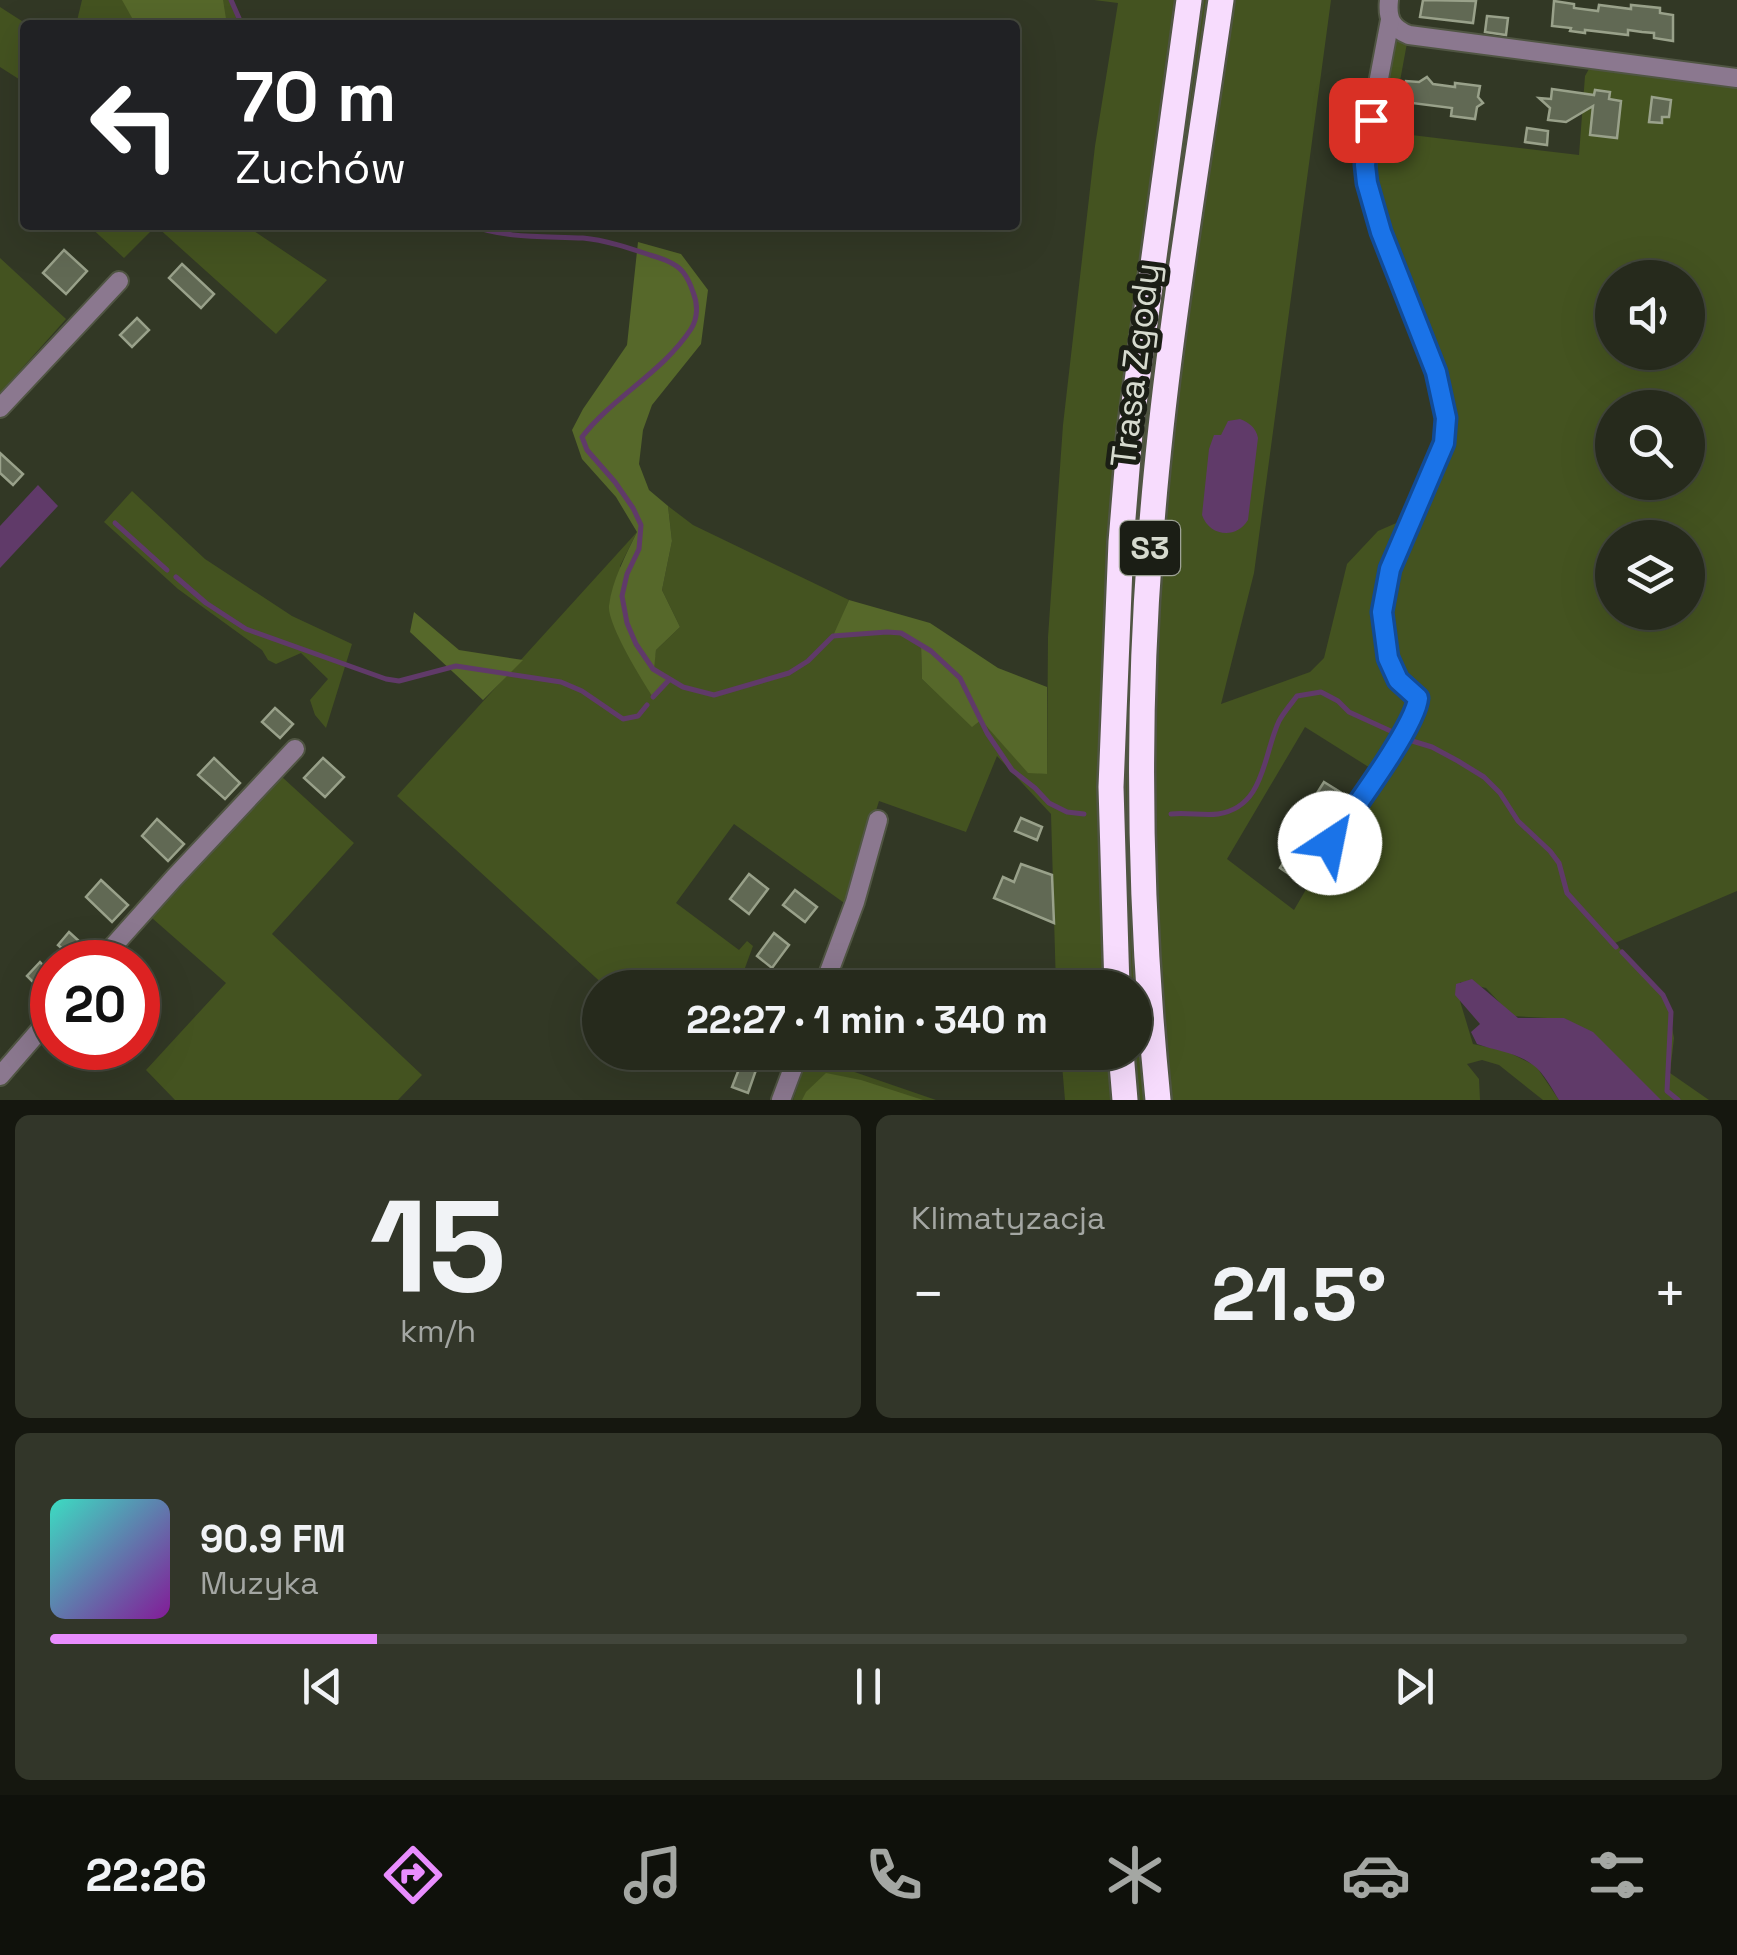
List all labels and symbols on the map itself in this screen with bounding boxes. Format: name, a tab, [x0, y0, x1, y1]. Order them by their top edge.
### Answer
pin	[1329, 78, 1414, 163]
street label: Trasa Zgody	[1101, 260, 1169, 470]
road number: S3	[1120, 521, 1180, 575]
position arrow	[1278, 791, 1382, 895]
speed limit sign: 20	[30, 940, 160, 1070]

